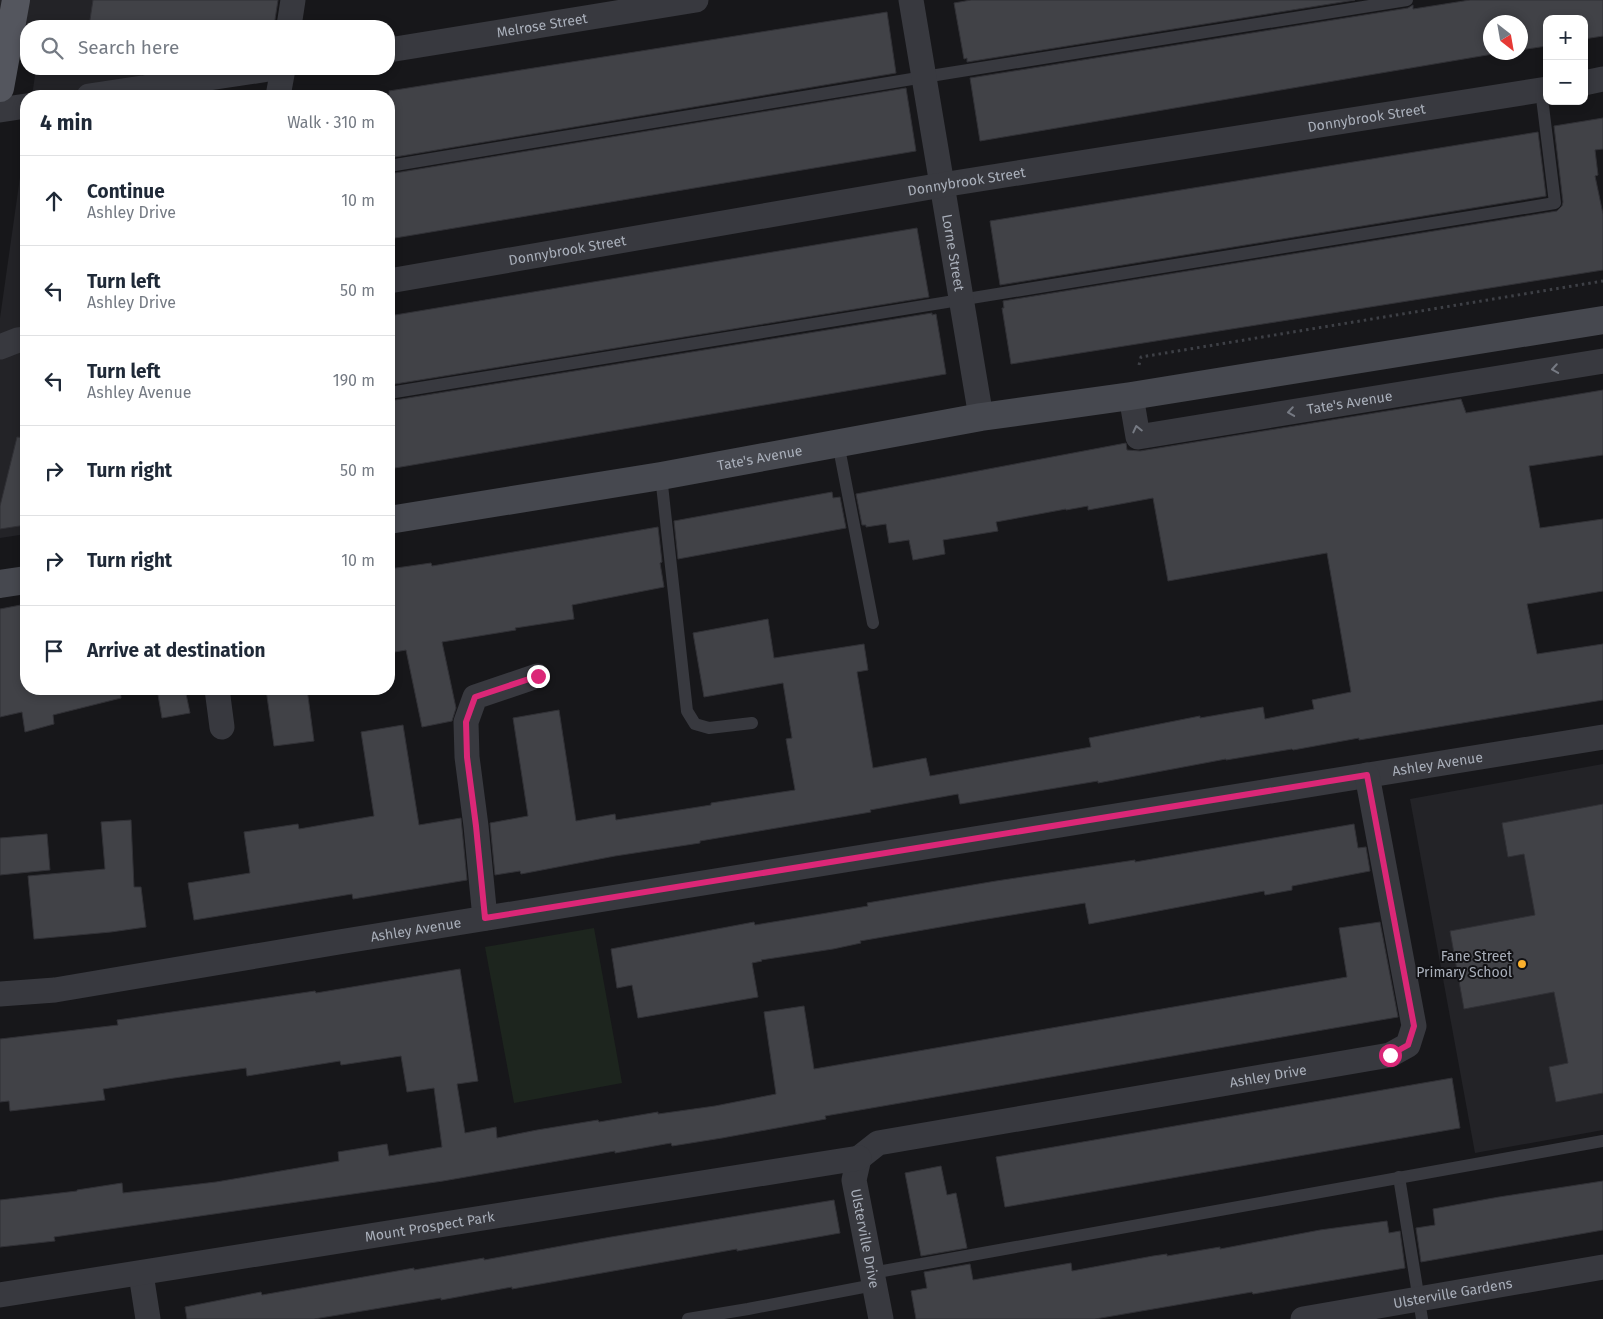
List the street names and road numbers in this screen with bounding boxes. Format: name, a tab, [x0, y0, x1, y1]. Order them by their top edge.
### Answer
street label: Melrose Street	[495, 10, 590, 41]
street label: Donnybrook Street	[1306, 100, 1428, 136]
street label: Donnybrook Street	[906, 164, 1028, 200]
street label: Lorne Street	[938, 213, 968, 293]
street label: Donnybrook Street	[507, 232, 628, 269]
street label: Tate's Avenue	[1306, 388, 1394, 418]
street label: Tate's Avenue	[716, 442, 804, 474]
street label: Ashley Avenue	[1391, 749, 1484, 780]
street label: Ashley Avenue	[369, 914, 462, 946]
street label: Ashley Drive	[1228, 1061, 1308, 1091]
street label: Ulsterville Drive	[847, 1187, 883, 1290]
street label: Mount Prospect Park	[364, 1208, 496, 1246]
street label: Ulsterville Gardens	[1392, 1275, 1514, 1312]

